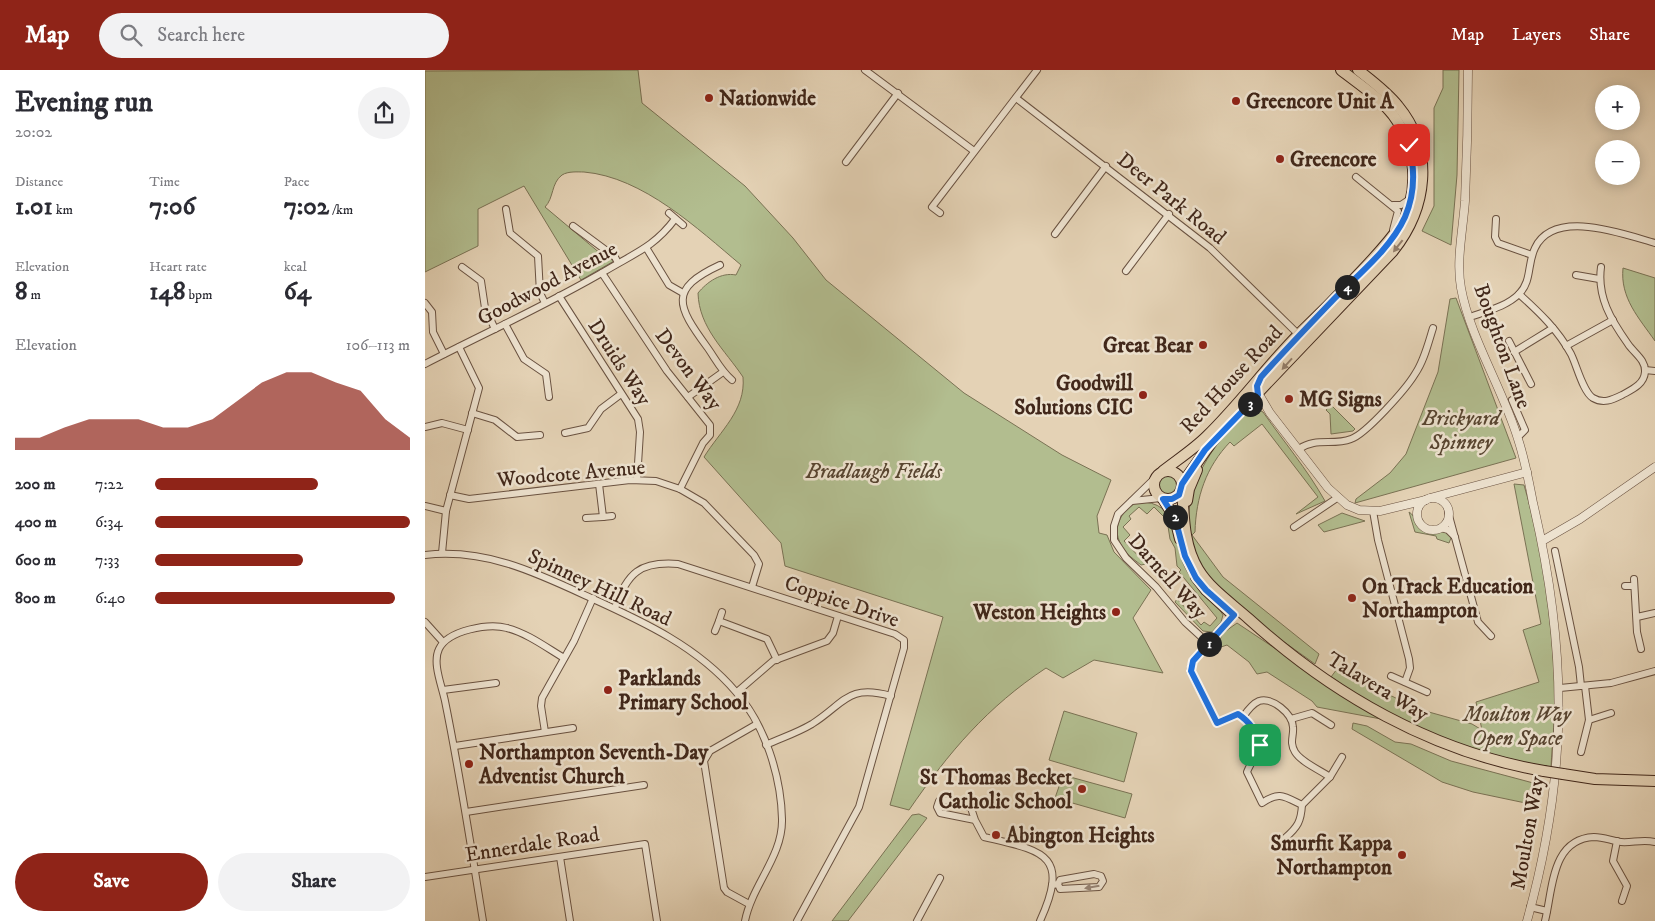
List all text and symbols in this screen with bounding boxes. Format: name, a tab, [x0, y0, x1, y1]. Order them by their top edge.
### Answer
search box	[99, 13, 449, 58]
text: Map	[25, 20, 69, 50]
icon: search	[117, 21, 145, 49]
text: Search here	[157, 24, 245, 47]
text: Map	[1451, 24, 1484, 46]
text: Layers	[1512, 24, 1561, 46]
text: Share	[1589, 24, 1630, 46]
text: Evening run	[15, 85, 153, 120]
map controls	[1595, 85, 1640, 185]
button: +	[1595, 85, 1640, 130]
place label: Nationwide	[719, 86, 816, 112]
button: share	[358, 87, 410, 139]
place label: Greencore Unit A	[1246, 89, 1394, 115]
marker: Nationwide	[703, 92, 715, 104]
marker: Greencore Unit A	[1230, 95, 1242, 107]
text: 20:02	[15, 122, 52, 142]
pin	[1388, 124, 1430, 166]
icon: check	[1395, 131, 1423, 159]
button: −	[1595, 140, 1640, 185]
street label: Deer Park Road	[1112, 147, 1231, 251]
place label: Greencore	[1290, 147, 1377, 173]
marker: Greencore	[1274, 153, 1286, 165]
text: Distance	[15, 173, 63, 191]
text: Time	[149, 173, 180, 191]
text: Pace	[284, 173, 310, 191]
text: 1.01	[15, 191, 53, 222]
text: 7:06	[149, 191, 195, 222]
text: 7:02	[284, 191, 329, 222]
text: km	[53, 201, 73, 219]
text: /km	[329, 201, 353, 219]
street label: Goodwood Avenue	[473, 236, 622, 332]
one-way arrow	[1392, 239, 1403, 252]
text: Elevation	[15, 258, 69, 276]
text: Heart rate	[149, 258, 207, 276]
text: kcal	[284, 258, 307, 276]
pin: 4	[1335, 274, 1359, 300]
text: 8	[15, 276, 28, 307]
text: 148	[149, 276, 185, 307]
text: 64	[284, 276, 311, 307]
text: 4	[1343, 278, 1352, 296]
street label: Boughton Lane	[1467, 280, 1537, 413]
text: m	[28, 286, 41, 304]
text: bpm	[185, 286, 213, 304]
street label: Druids Way	[582, 314, 657, 411]
street label: Red House Road	[1175, 320, 1289, 439]
street label: Devon Way	[649, 323, 728, 417]
place label: Great Bear	[1103, 333, 1194, 359]
text: Elevation	[15, 335, 77, 355]
text: 106–113 m	[346, 335, 410, 355]
marker: Great Bear	[1197, 339, 1209, 351]
one-way arrow	[1281, 358, 1292, 371]
place label: Goodwill Solutions CIC	[1014, 371, 1134, 421]
place label: MG Signs	[1299, 387, 1382, 413]
marker: Goodwill Solutions CIC	[1137, 389, 1149, 401]
pin: 3	[1237, 392, 1263, 416]
marker: MG Signs	[1283, 393, 1295, 405]
text: 3	[1248, 395, 1253, 413]
park label: Brickyard Spinney	[1421, 406, 1503, 456]
street label: Woodcote Avenue	[495, 455, 647, 494]
park label: Bradlaugh Fields	[805, 459, 943, 485]
text: 200 m	[15, 474, 56, 494]
text: 7:22	[95, 474, 123, 494]
pin: 2	[1163, 504, 1187, 530]
text: 2	[1172, 508, 1179, 526]
text: 400 m	[15, 512, 57, 532]
text: 6:34	[95, 512, 123, 532]
street label: Darnell Way	[1122, 529, 1213, 625]
street label: Spinney Hill Road	[524, 543, 676, 633]
text: 600 m	[15, 550, 56, 570]
text: 7:33	[95, 550, 120, 570]
street label: Coppice Drive	[781, 570, 903, 634]
place label: On Track Education Northampton	[1362, 574, 1535, 624]
text: 800 m	[15, 588, 56, 608]
text: 6:40	[95, 588, 125, 608]
marker: On Track Education Northampton	[1346, 592, 1358, 604]
place label: Weston Heights	[972, 600, 1106, 626]
marker: Weston Heights	[1110, 606, 1122, 618]
pin: 1	[1197, 632, 1221, 656]
text: 1	[1207, 635, 1212, 653]
street label: Talavera Way	[1322, 646, 1434, 728]
place label: Parklands Primary School	[618, 666, 749, 716]
marker: Parklands Primary School	[602, 684, 614, 696]
park label: Moulton Way Open Space	[1461, 702, 1573, 752]
pin	[1239, 724, 1281, 766]
icon: arrive	[1246, 731, 1274, 759]
place label: Northampton Seventh-Day Adventist Church	[478, 740, 709, 790]
marker: Northampton Seventh-Day Adventist Church	[463, 758, 475, 770]
place label: St Thomas Becket Catholic School	[920, 765, 1073, 815]
street label: Moulton Way	[1505, 773, 1551, 892]
marker: St Thomas Becket Catholic School	[1076, 783, 1088, 795]
street label: Ennerdale Road	[463, 821, 602, 868]
place label: Abington Heights	[1005, 823, 1155, 849]
marker: Abington Heights	[990, 829, 1002, 841]
place label: Smurfit Kappa Northampton	[1271, 831, 1393, 881]
marker: Smurfit Kappa Northampton	[1396, 849, 1408, 861]
button: Save	[15, 853, 208, 911]
button: Share	[218, 853, 410, 911]
one-way arrow	[1084, 883, 1100, 891]

